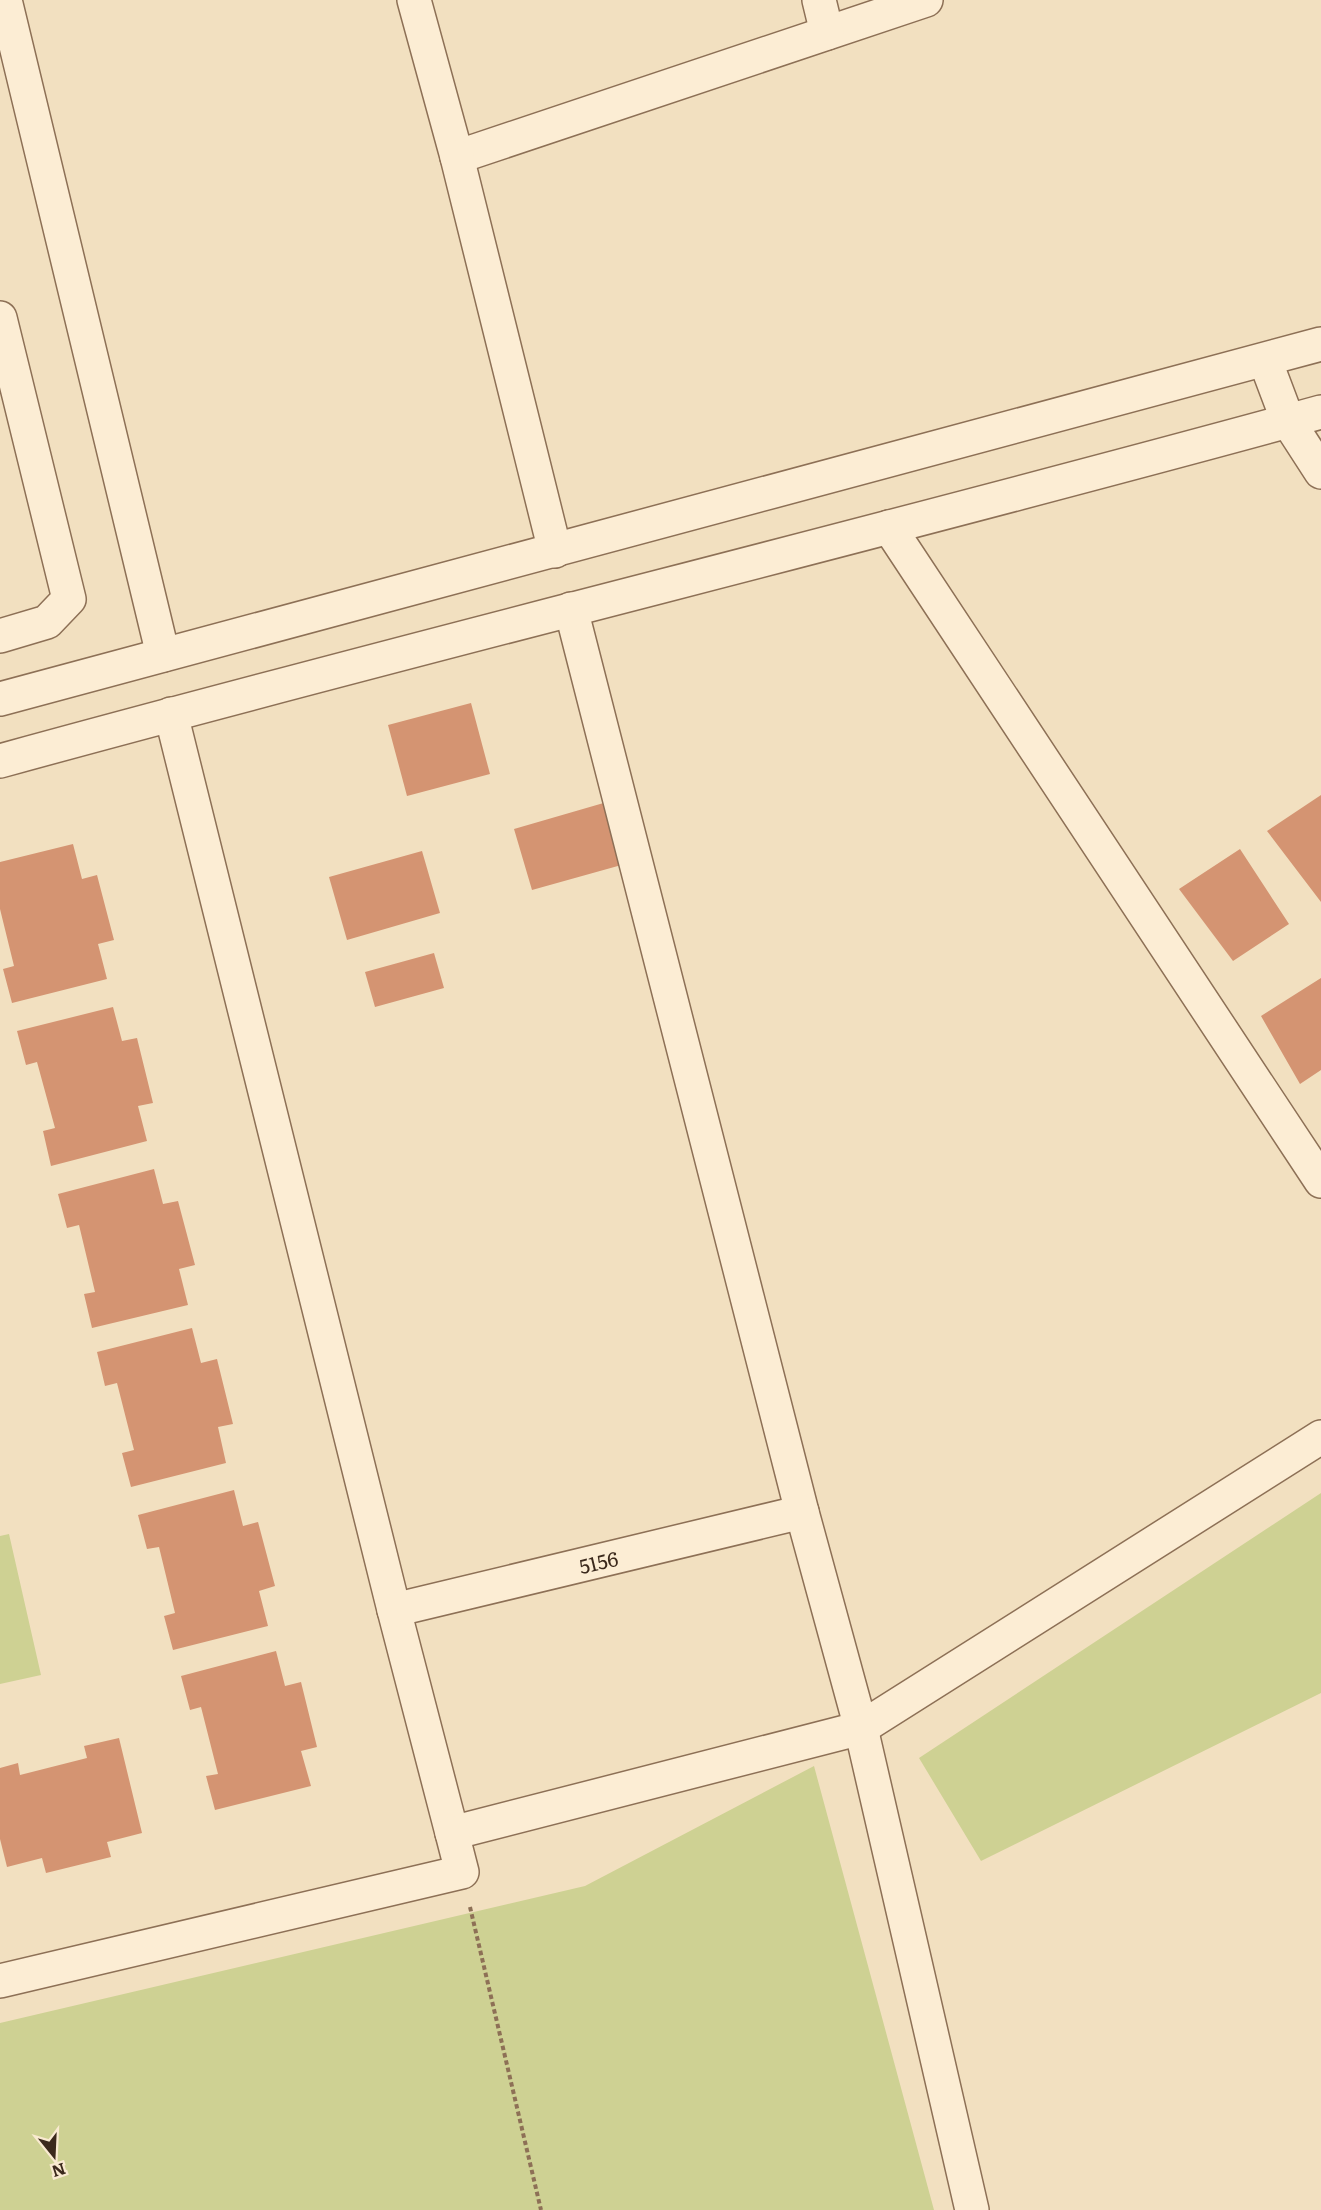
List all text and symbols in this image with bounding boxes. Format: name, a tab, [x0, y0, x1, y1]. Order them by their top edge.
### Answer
street label: 5156	[576, 1542, 621, 1580]
north arrow	[24, 2126, 84, 2186]
text: N	[49, 2158, 69, 2185]

